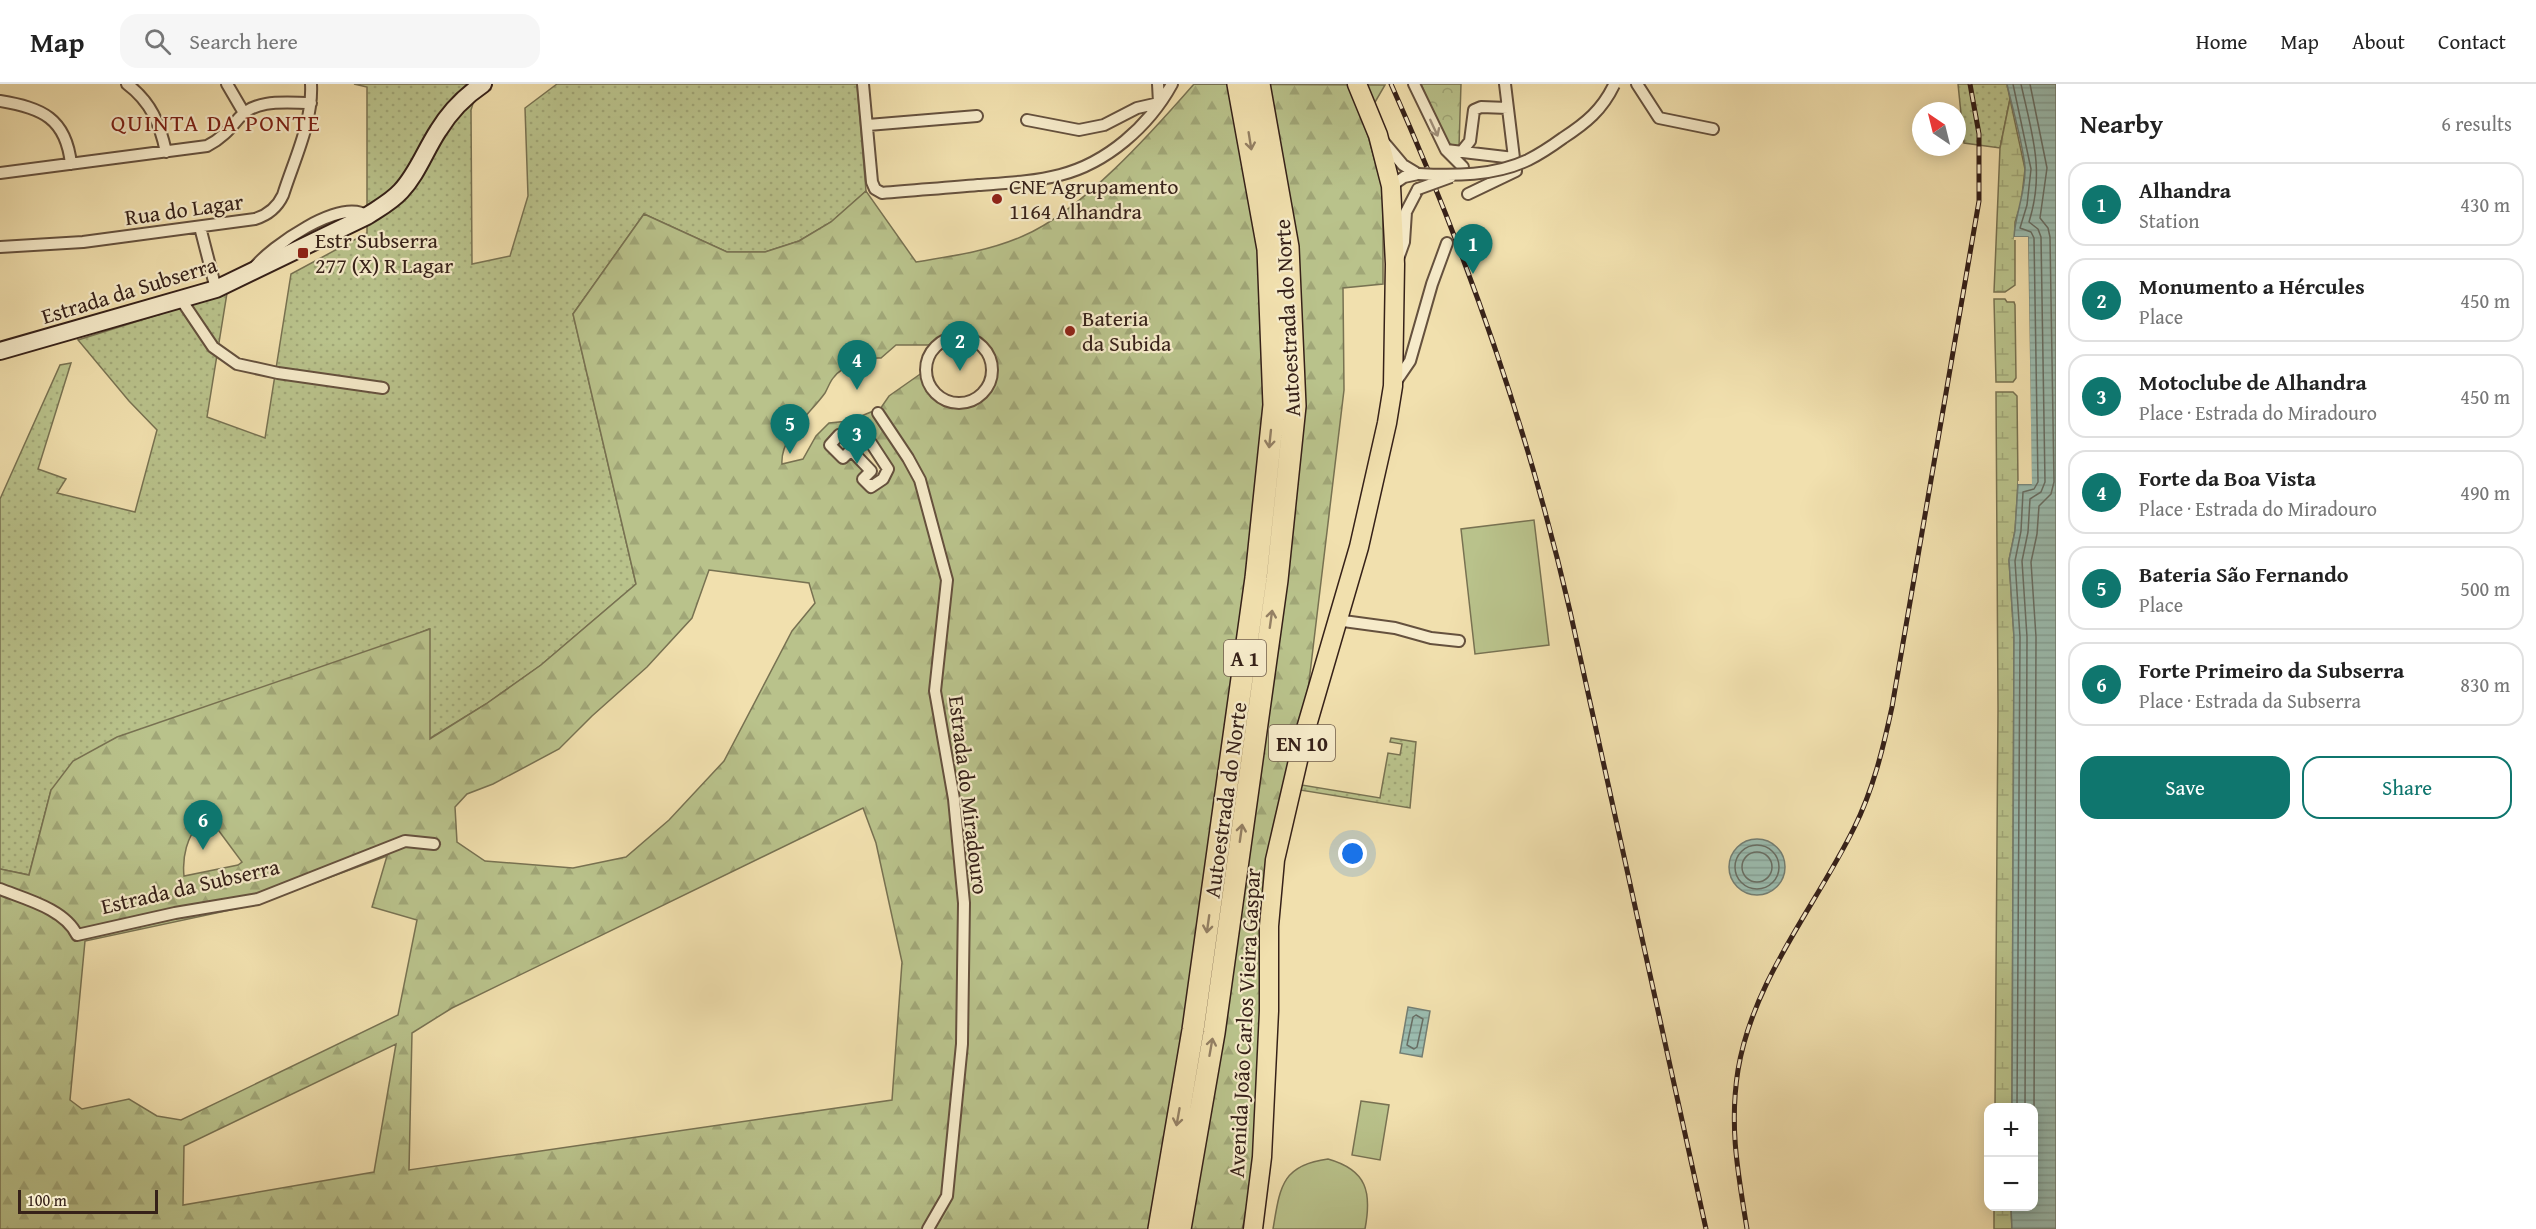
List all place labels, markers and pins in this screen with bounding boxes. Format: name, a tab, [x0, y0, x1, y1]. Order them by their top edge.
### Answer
place label: CNE Agrupamento 1164 Alhandra	[1009, 170, 1178, 227]
marker: CNE Agrupamento 1164 Alhandra	[990, 192, 1004, 206]
place label: Estr Subserra 277 (X) R Lagar	[315, 224, 453, 281]
pin: 1	[1454, 224, 1492, 274]
marker: Estr Subserra 277 (X) R Lagar	[296, 246, 310, 260]
place label: Bateria da Subida	[1082, 302, 1172, 359]
pin: 2	[940, 322, 980, 371]
marker: Bateria da Subida	[1063, 324, 1077, 338]
pin: 4	[838, 340, 876, 390]
pin: 5	[770, 404, 810, 454]
pin: 3	[838, 414, 876, 464]
pin: 6	[184, 800, 222, 850]

